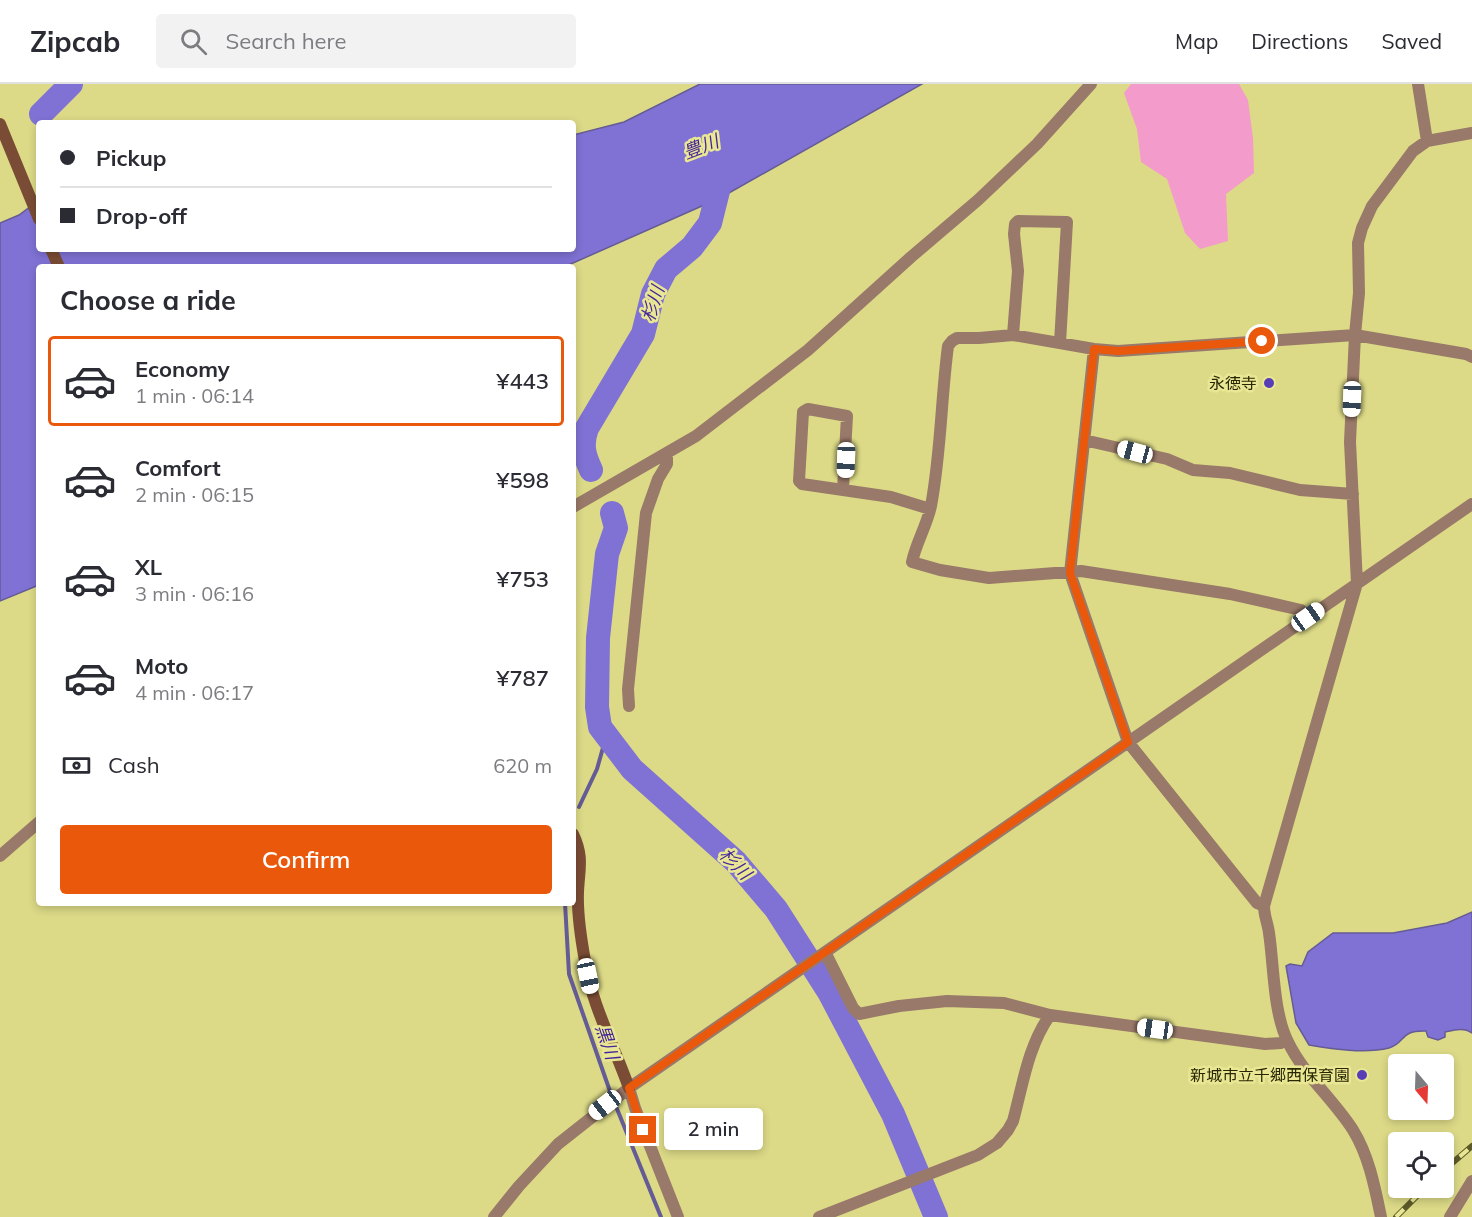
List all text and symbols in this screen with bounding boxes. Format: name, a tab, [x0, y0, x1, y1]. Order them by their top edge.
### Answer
search box	[156, 14, 576, 68]
text: Zipcab	[30, 24, 120, 59]
icon: search	[177, 25, 210, 58]
text: Search here	[225, 27, 346, 55]
text: Map	[1175, 28, 1218, 54]
text: Directions	[1251, 28, 1348, 54]
text: Saved	[1381, 28, 1442, 54]
water label: 豊川	[680, 129, 724, 164]
text: Pickup	[96, 144, 166, 172]
text: Drop-off	[96, 202, 187, 230]
water label: 杉川	[636, 281, 670, 325]
text: Choose a ride	[60, 283, 236, 317]
route start	[1248, 327, 1275, 354]
icon: car	[63, 354, 117, 408]
text: Economy	[135, 355, 230, 383]
text: ¥443	[496, 367, 549, 395]
place label: 永徳寺	[1209, 373, 1257, 393]
marker: 永徳寺	[1262, 376, 1276, 390]
car	[1342, 381, 1362, 417]
text: 1 min · 06:14	[135, 383, 254, 408]
car	[1115, 439, 1155, 465]
car	[836, 442, 856, 478]
icon: car	[63, 453, 117, 507]
text: Comfort	[135, 454, 221, 482]
text: ¥598	[496, 466, 549, 494]
text: 2 min · 06:15	[135, 482, 254, 507]
icon: car	[63, 552, 117, 606]
text: XL	[135, 553, 162, 581]
text: ¥753	[496, 565, 549, 593]
text: 3 min · 06:16	[135, 581, 254, 606]
car	[1288, 599, 1328, 635]
icon: car	[63, 651, 117, 705]
text: Moto	[135, 652, 188, 680]
text: ¥787	[496, 664, 549, 692]
text: 4 min · 06:17	[135, 680, 254, 705]
icon: cash	[60, 749, 93, 782]
text: Cash	[108, 751, 160, 779]
text: 620 m	[493, 753, 552, 778]
button: Confirm	[60, 825, 552, 894]
water label: 杉川	[714, 843, 758, 886]
car	[575, 957, 601, 995]
car	[1136, 1018, 1174, 1040]
water label: 黒川	[591, 1021, 625, 1064]
north arrow	[1388, 1054, 1454, 1120]
map controls	[1388, 1054, 1454, 1198]
place label: 新城市立千郷西保育園	[1190, 1065, 1350, 1085]
marker: 新城市立千郷西保育園	[1355, 1068, 1369, 1082]
car	[585, 1087, 625, 1123]
callout: 2 min	[664, 1109, 763, 1151]
route end	[629, 1116, 656, 1143]
text: 2 min	[688, 1116, 739, 1141]
button: locate	[1388, 1132, 1454, 1198]

